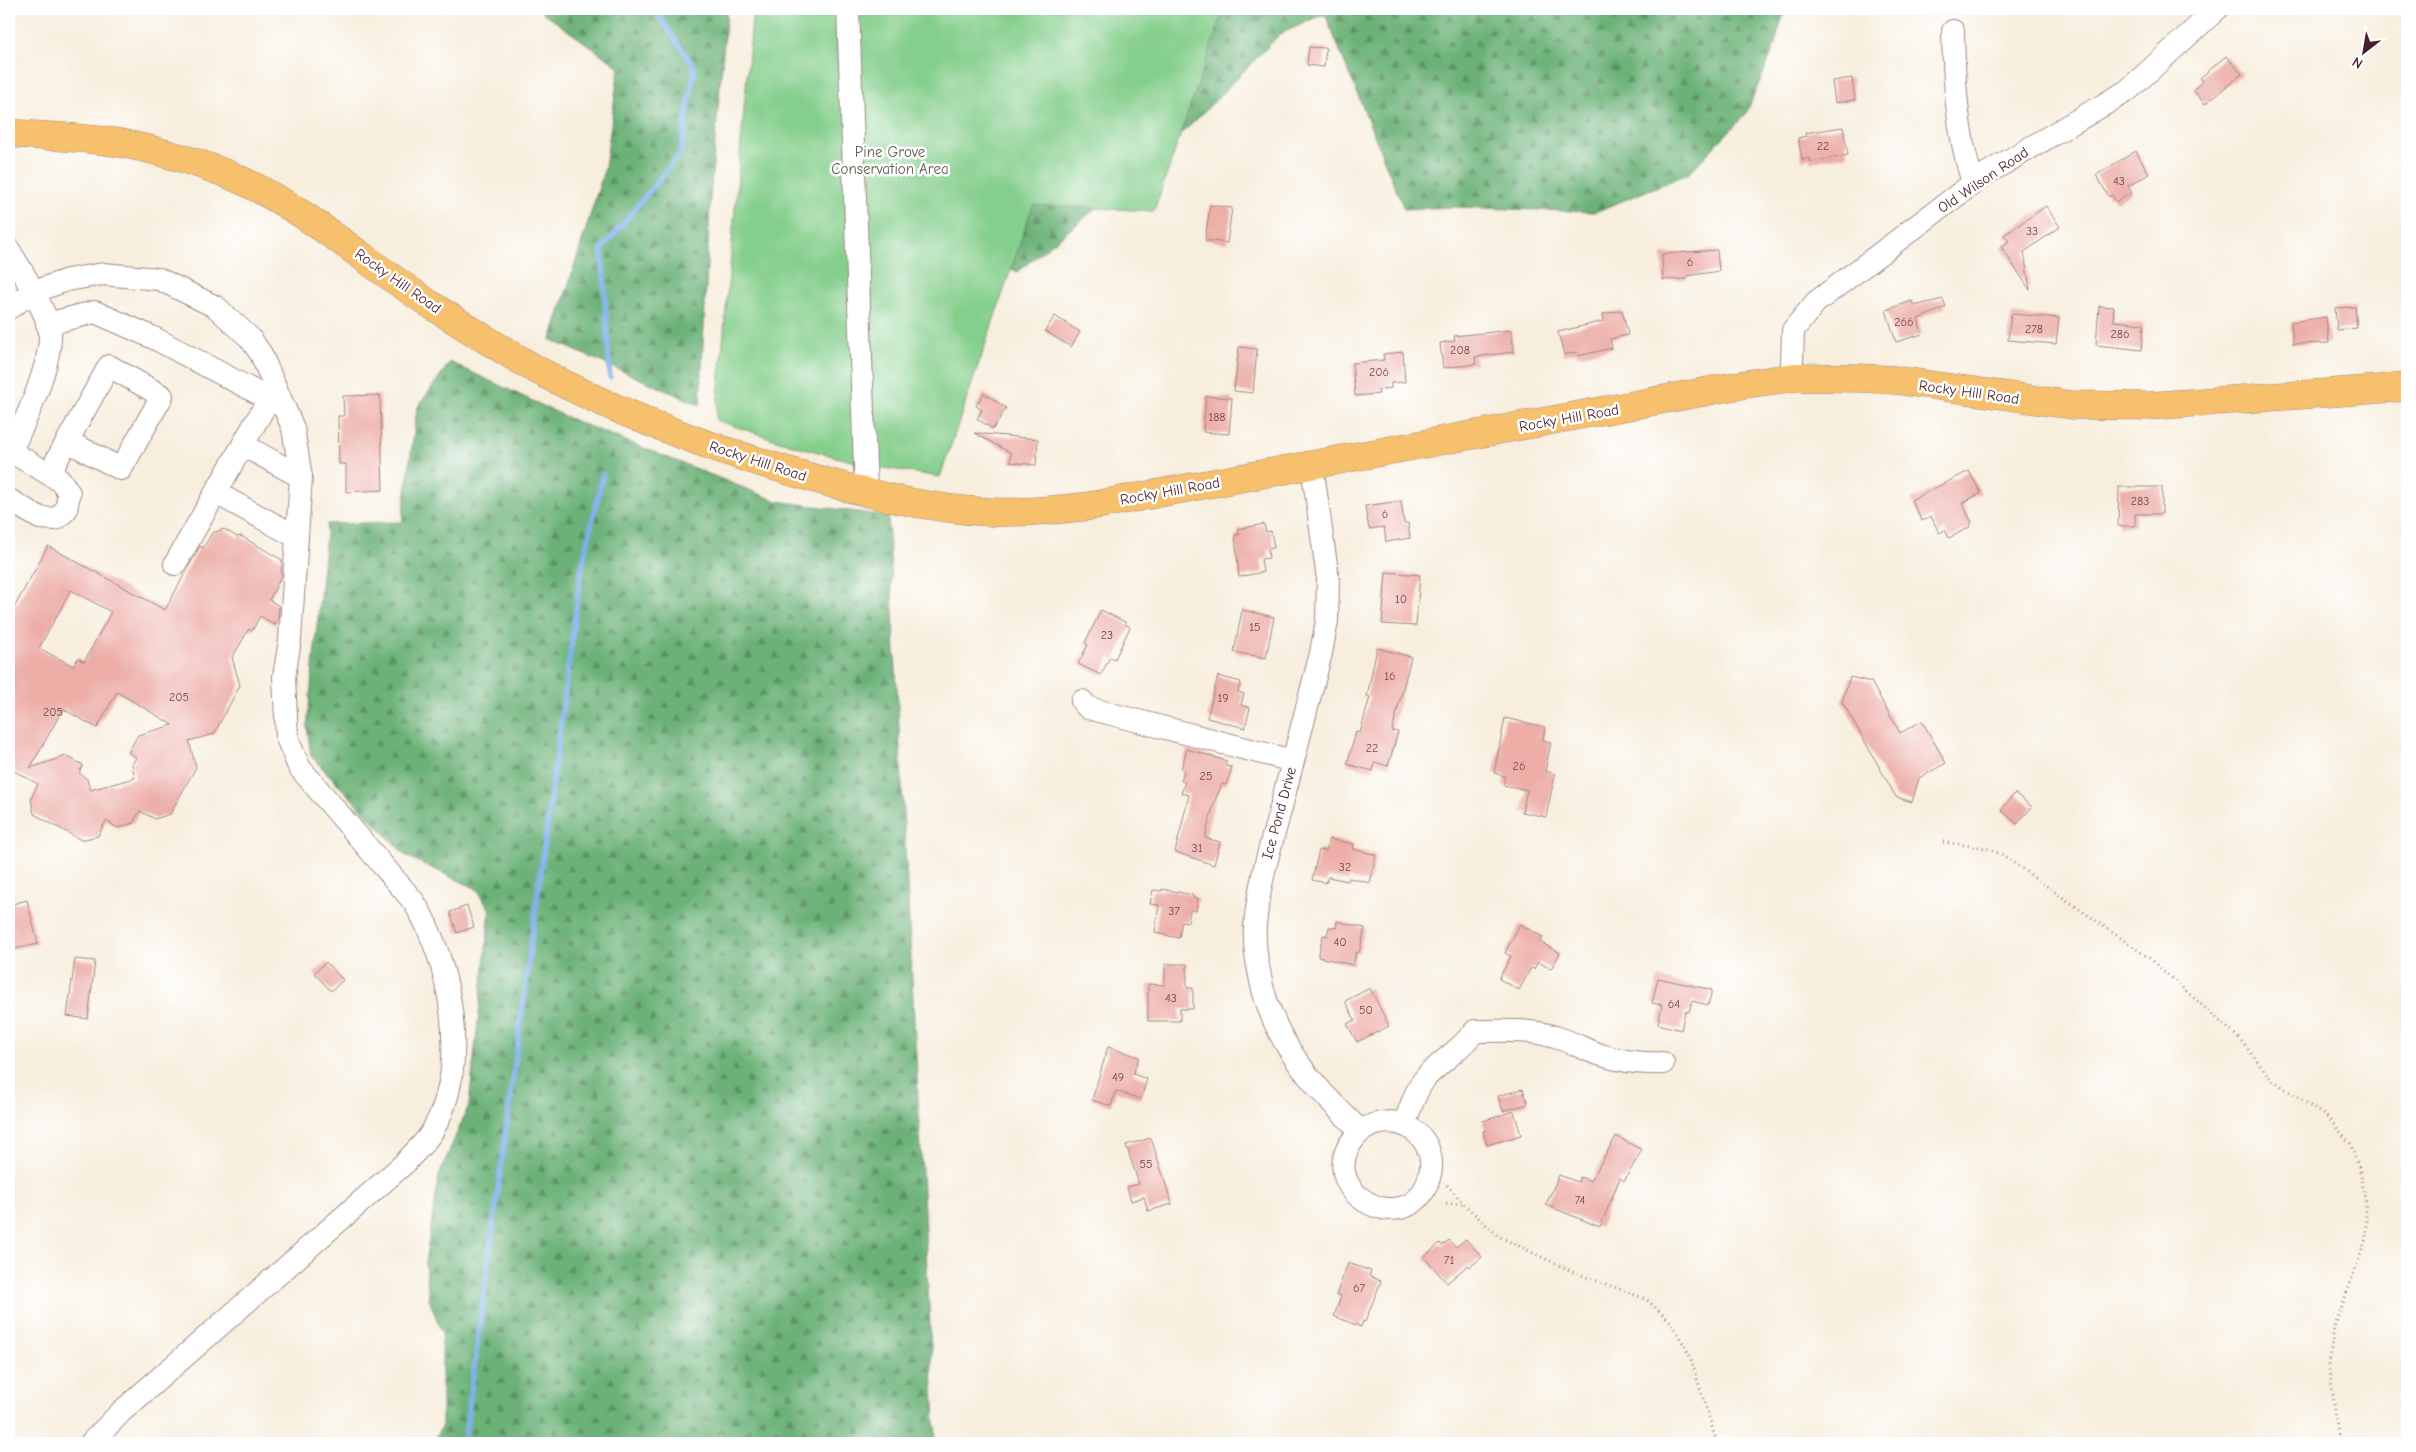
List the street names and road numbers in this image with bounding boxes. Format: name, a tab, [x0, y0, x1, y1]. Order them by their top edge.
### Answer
street label: Old Wilson Road	[1934, 143, 2032, 217]
street label: Rocky Hill Road	[351, 245, 445, 317]
street label: Rocky Hill Road	[1918, 376, 2020, 408]
street label: Rocky Hill Road	[1518, 400, 1620, 436]
street label: Rocky Hill Road	[707, 437, 809, 485]
street label: Rocky Hill Road	[1119, 473, 1221, 509]
street label: Ice Pond Drive	[1258, 764, 1300, 861]

